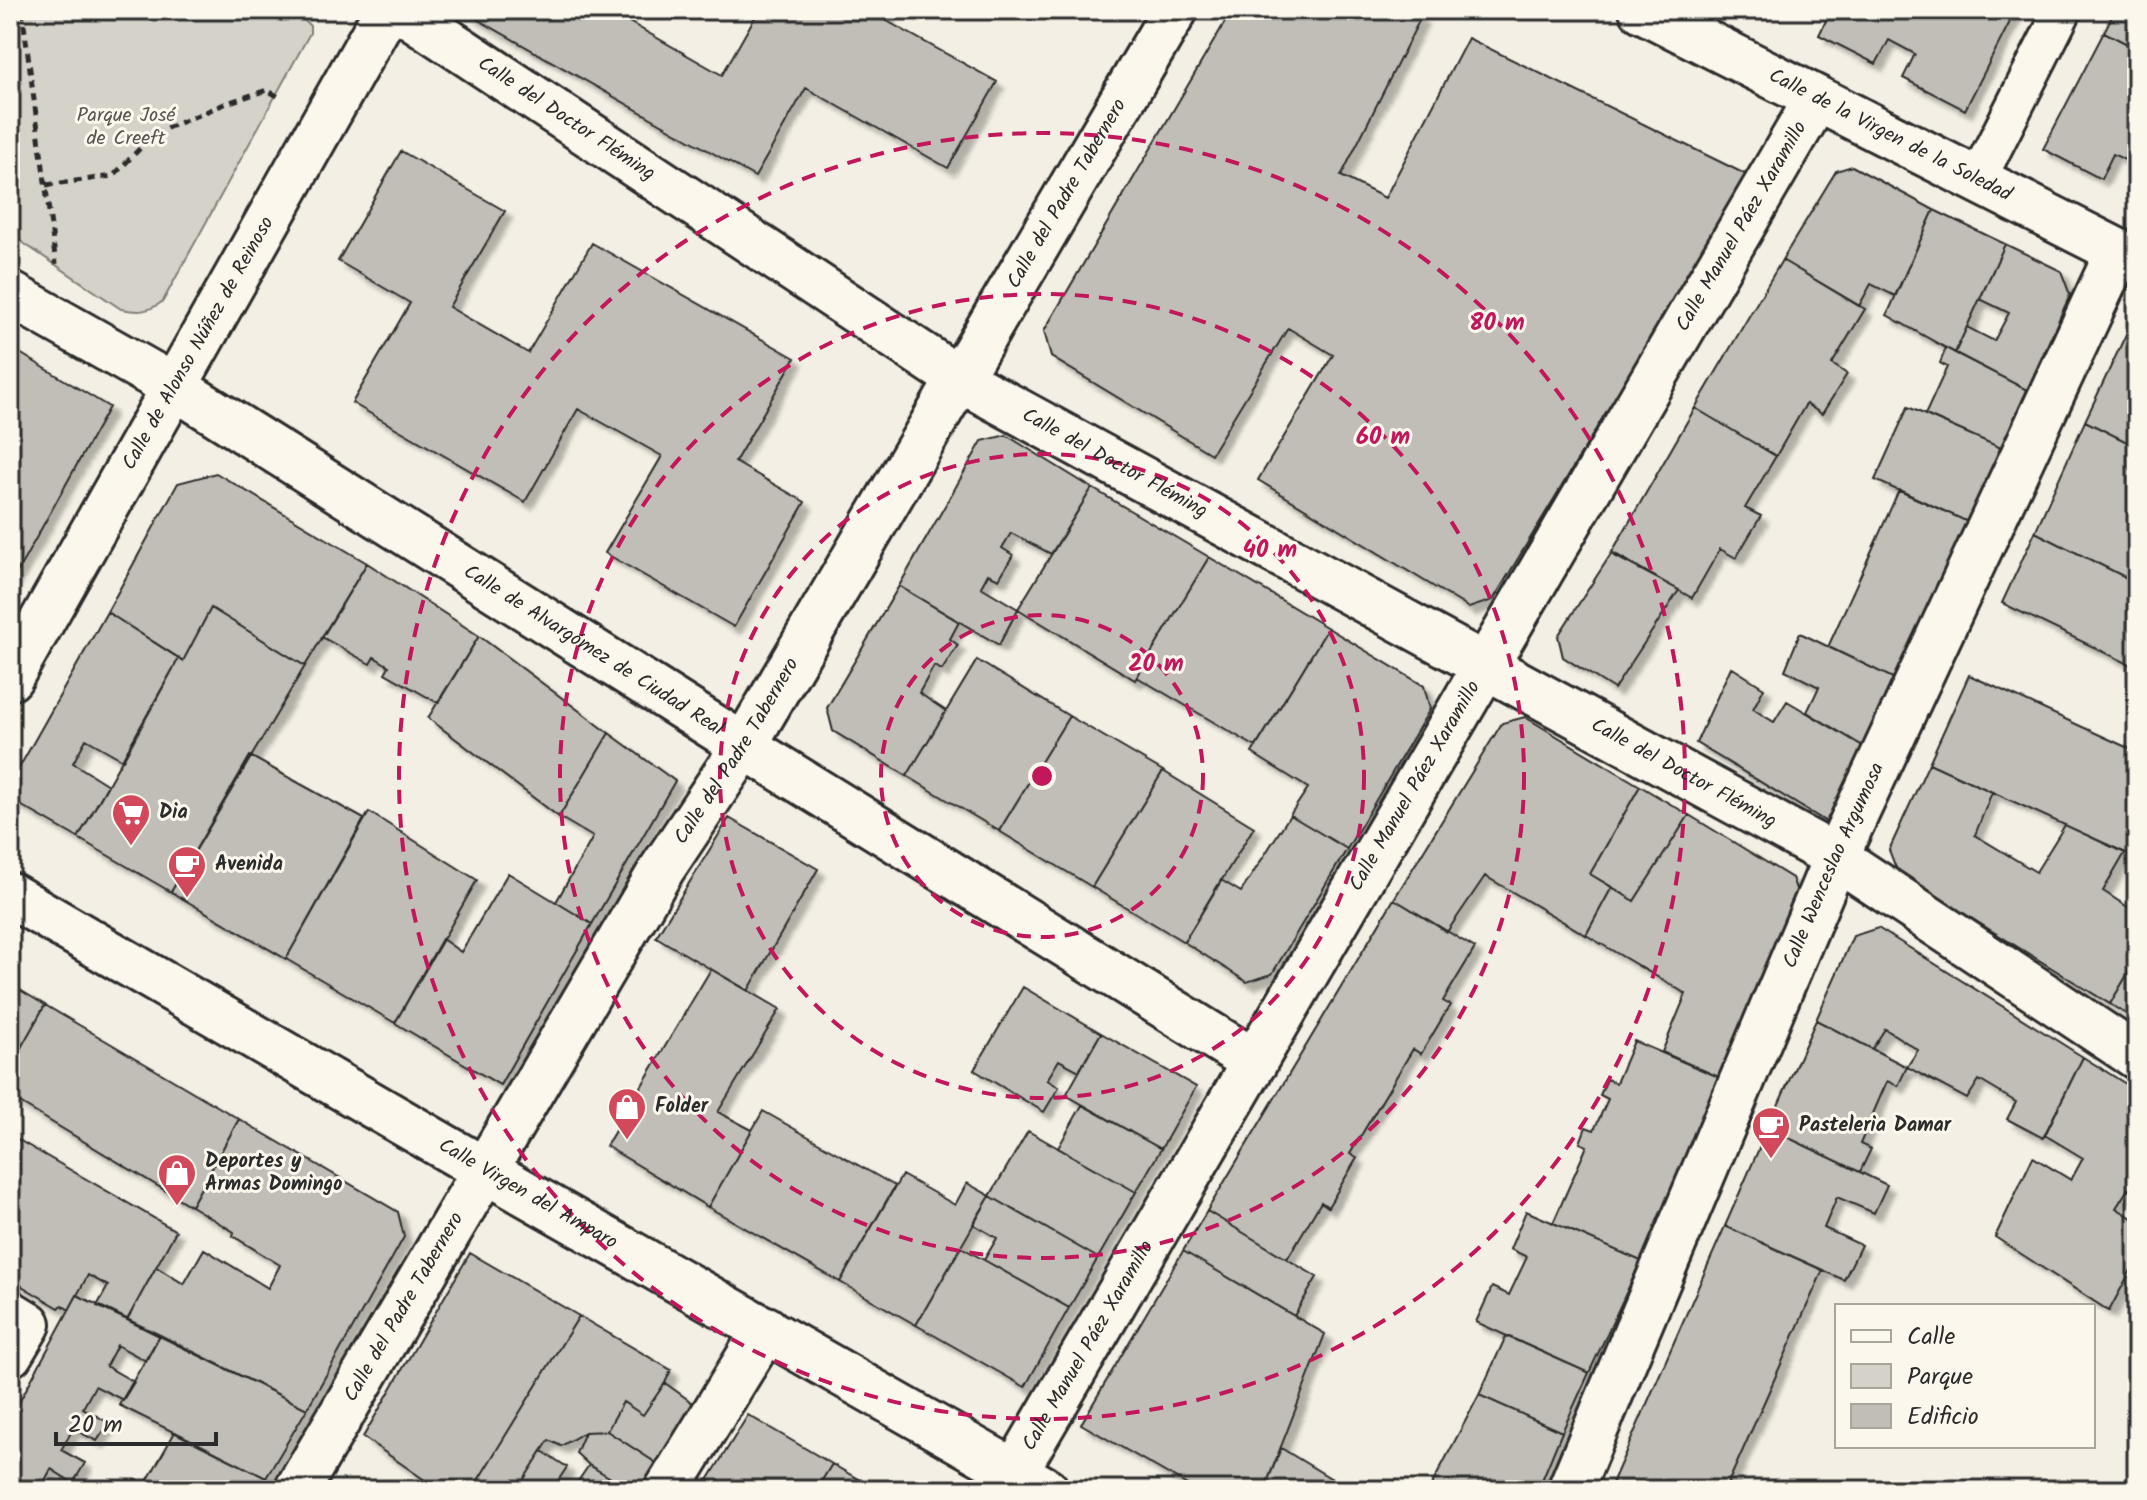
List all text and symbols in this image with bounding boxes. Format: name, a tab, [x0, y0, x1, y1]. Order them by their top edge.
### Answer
street label: Calle del Doctor Fléming	[471, 49, 662, 190]
street label: Calle de la Virgen de la Soledad	[1763, 61, 2018, 211]
street label: Calle del Padre Tabernero	[999, 93, 1136, 295]
park label: Parque José de Creeft	[77, 100, 177, 155]
street label: Calle Manuel Páez Xaramillo	[1668, 115, 1816, 338]
street label: Calle de Alonso Núñez de Reinoso	[114, 211, 283, 476]
text: 80 m	[1469, 304, 1525, 343]
street label: Calle del Doctor Fléming	[1016, 400, 1213, 527]
text: 60 m	[1356, 418, 1410, 457]
text: 40 m	[1243, 531, 1297, 570]
street label: Calle de Alvargómez de Ciudad Real	[457, 557, 730, 745]
text: 20 m	[1128, 645, 1184, 684]
street label: Calle del Padre Tabernero	[666, 652, 808, 851]
street label: Calle Manuel Páez Xaramillo	[1341, 675, 1489, 898]
street label: Calle del Doctor Fléming	[1585, 710, 1782, 838]
street label: Calle Wenceslao Argumosa	[1775, 757, 1894, 974]
centre of rings	[1028, 762, 1056, 790]
supermarket icon: Dia	[110, 792, 152, 847]
place label: Dia	[159, 797, 188, 829]
cafe icon: Avenida	[166, 844, 208, 899]
place label: Avenida	[215, 849, 283, 881]
shop icon: Folder	[606, 1086, 648, 1141]
place label: Folder	[655, 1091, 709, 1123]
cafe icon: Pasteleria Damar	[1750, 1105, 1792, 1160]
place label: Pasteleria Damar	[1799, 1110, 1952, 1142]
street label: Calle Virgen del Amparo	[432, 1130, 623, 1259]
place label: Deportes y Armas Domingo	[205, 1146, 342, 1201]
shop icon: Deportes y Armas Domingo	[156, 1152, 198, 1207]
street label: Calle del Padre Tabernero	[336, 1206, 473, 1408]
street label: Calle Manuel Páez Xaramillo	[1014, 1235, 1163, 1457]
legend	[1835, 1304, 2095, 1448]
text: Calle	[1907, 1318, 1955, 1357]
text: Parque	[1907, 1358, 1973, 1397]
scale bar	[56, 1396, 216, 1446]
text: Edificio	[1907, 1398, 1979, 1437]
text: 20 m	[68, 1406, 123, 1445]

